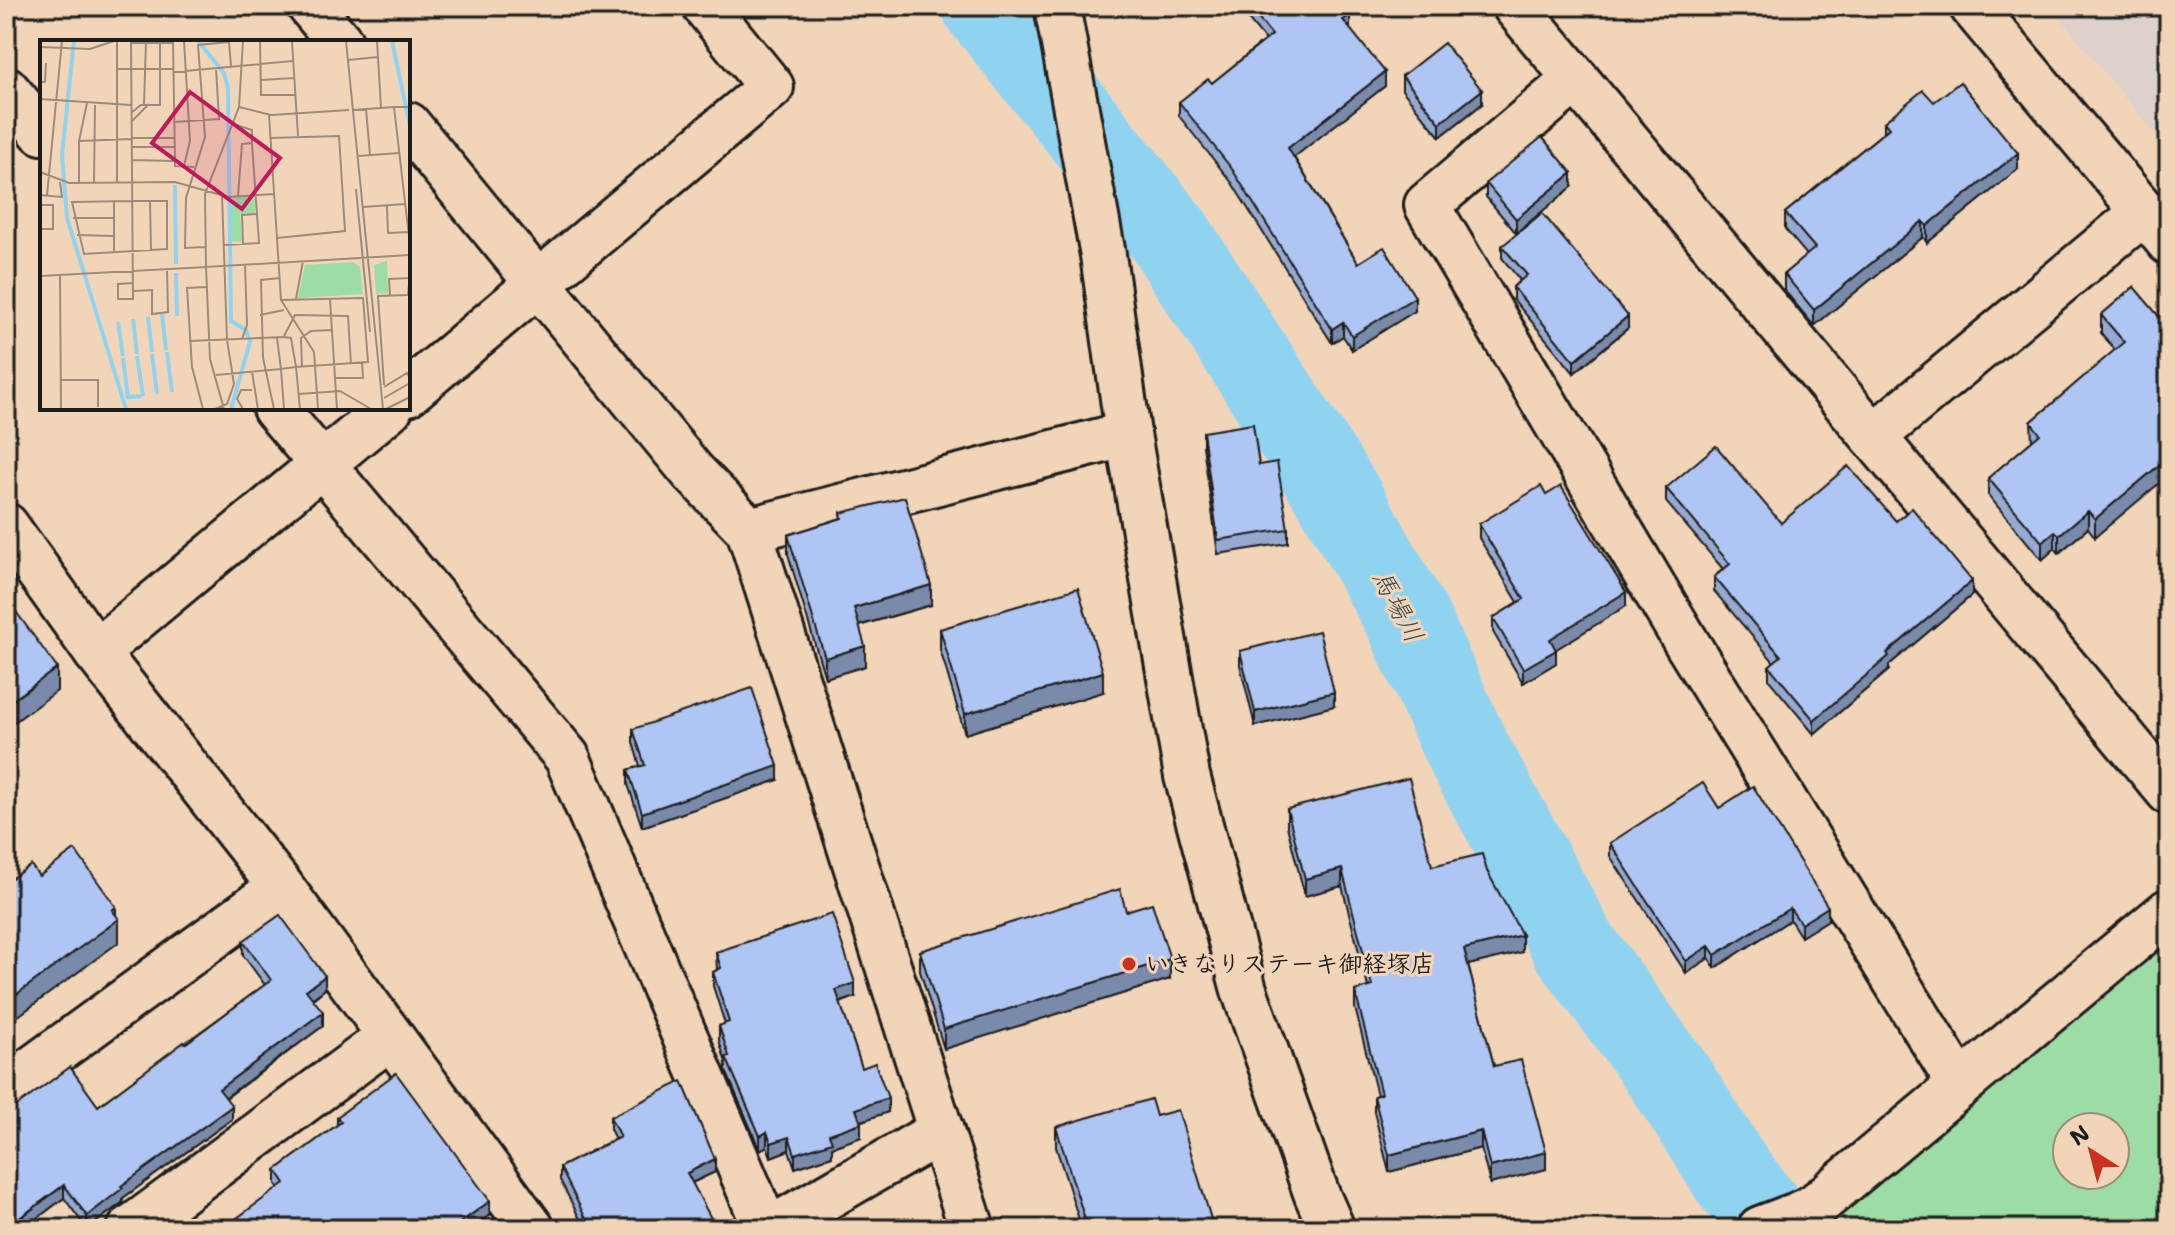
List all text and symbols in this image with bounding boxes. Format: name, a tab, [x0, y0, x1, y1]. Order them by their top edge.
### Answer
inset map	[40, 40, 410, 410]
water label: 馬場川	[1365, 563, 1432, 648]
place label: いきなりステーキ御経塚店	[1145, 948, 1434, 980]
marker: いきなりステーキ御経塚店	[1120, 955, 1138, 973]
north arrow	[2051, 1111, 2131, 1191]
text: N	[2064, 1118, 2095, 1152]

